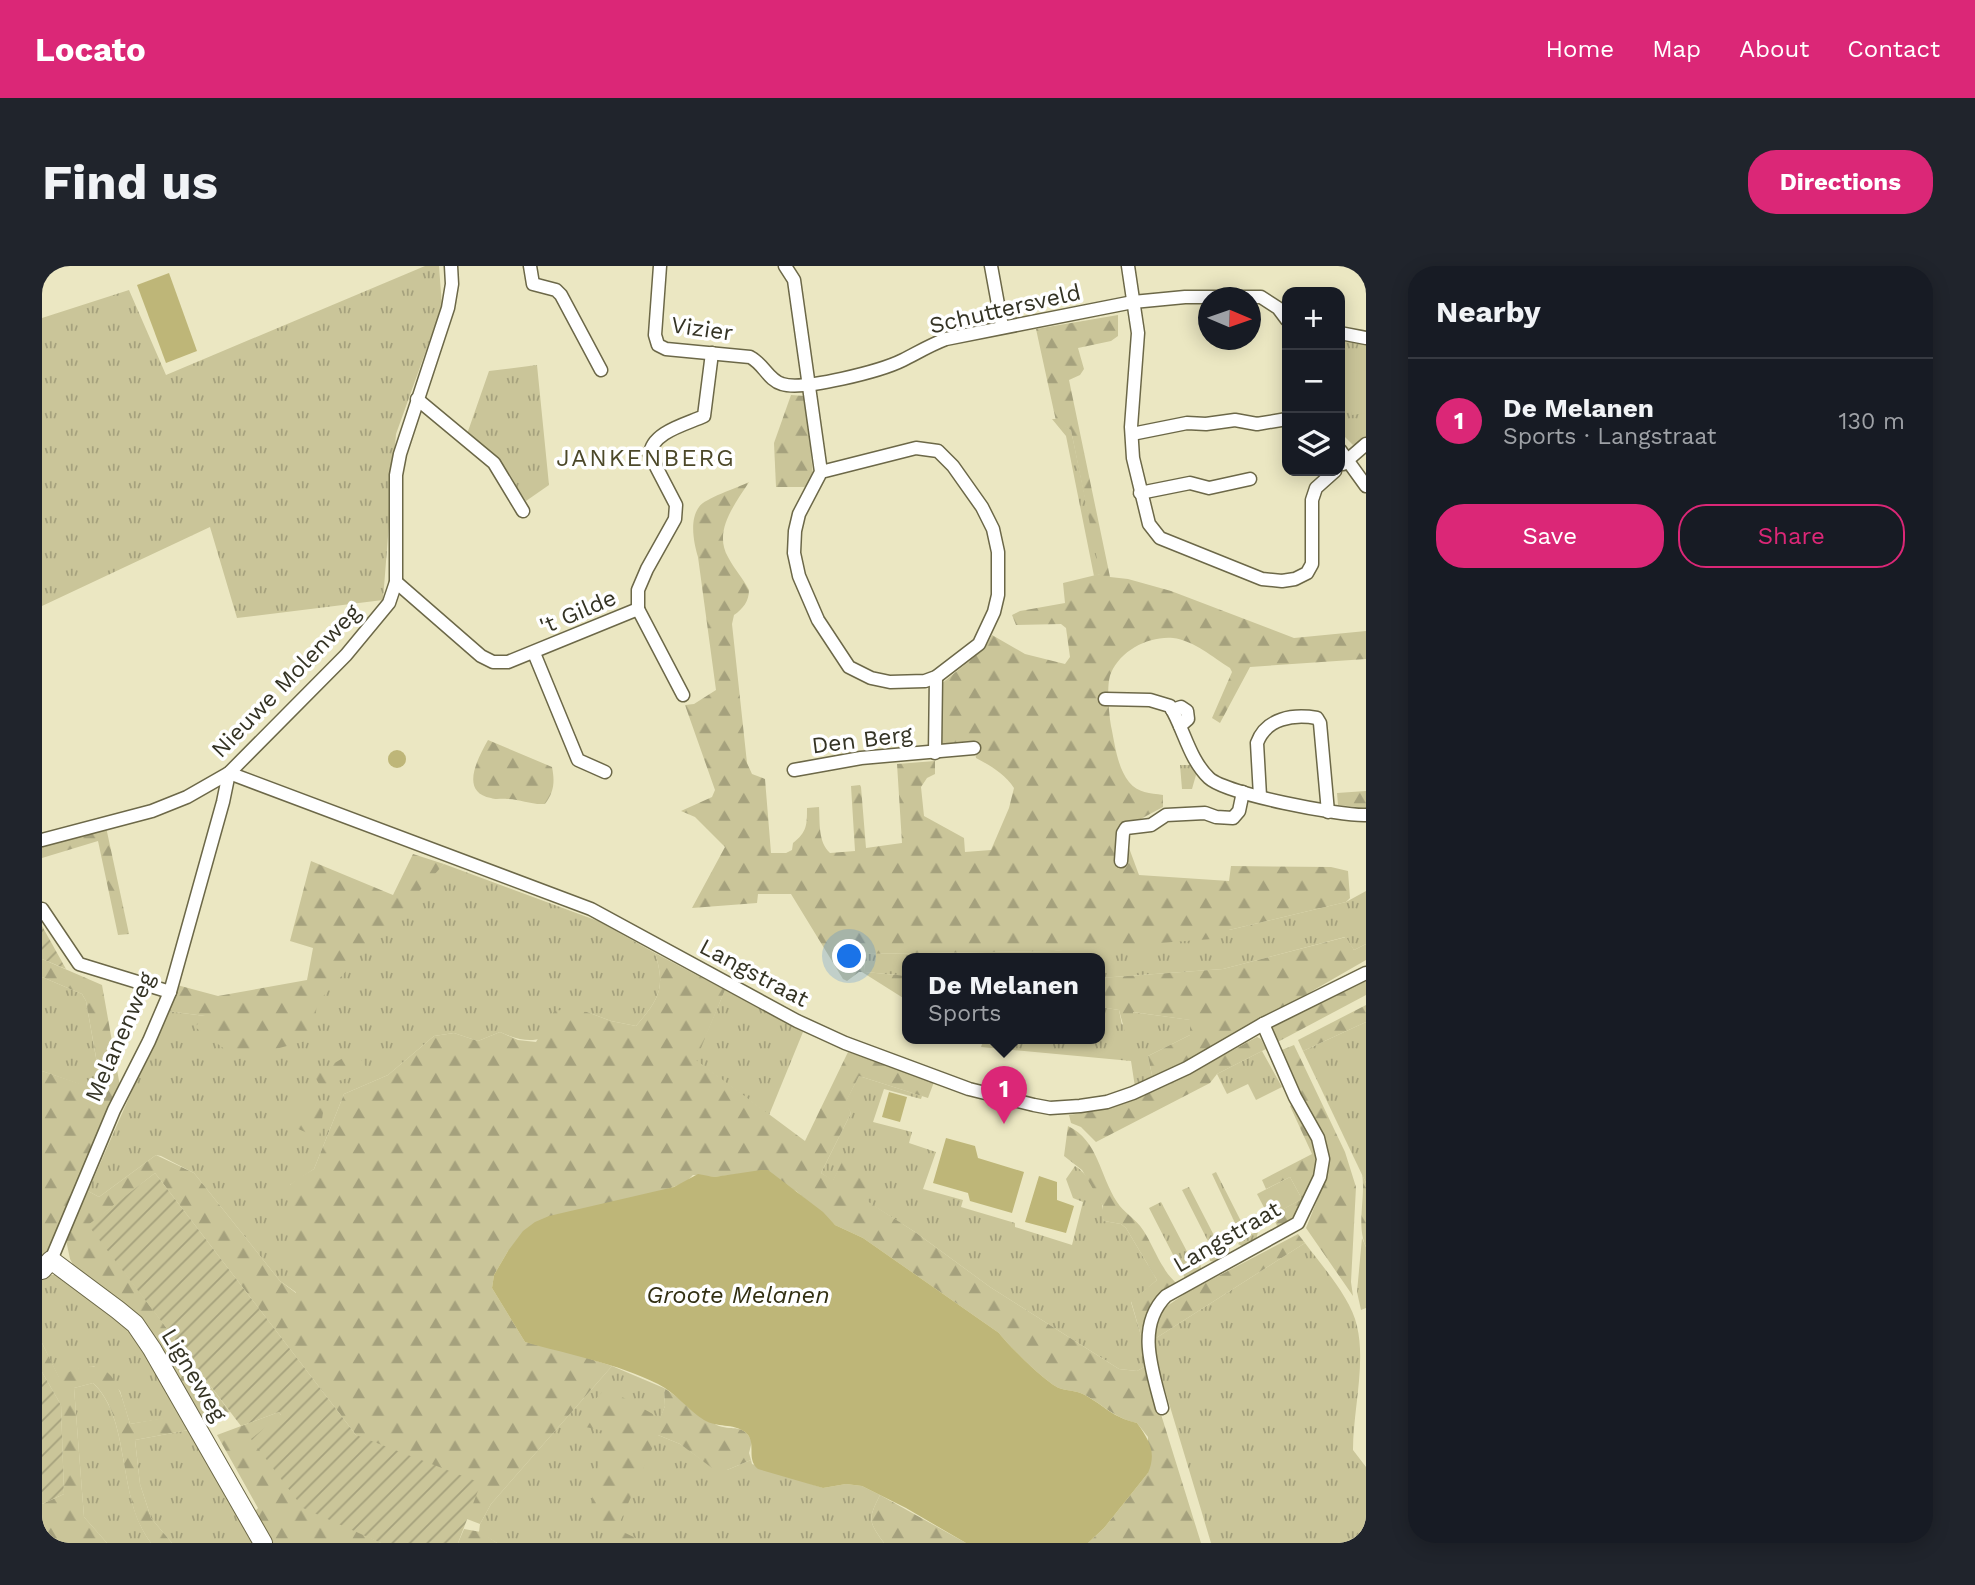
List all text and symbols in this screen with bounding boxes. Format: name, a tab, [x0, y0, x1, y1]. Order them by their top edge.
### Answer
text: Locato	[35, 30, 146, 69]
text: Home	[1546, 35, 1614, 63]
text: Map	[1652, 35, 1701, 63]
text: About	[1739, 35, 1809, 63]
text: Contact	[1847, 35, 1940, 63]
button: Directions	[1748, 150, 1933, 214]
text: Find us	[42, 153, 218, 211]
street label: Schuttersveld	[927, 278, 1083, 340]
north arrow	[1198, 287, 1261, 350]
map controls	[1282, 287, 1345, 476]
button: +	[1282, 287, 1345, 350]
text: Nearby	[1436, 294, 1541, 329]
street label: Vizier	[669, 311, 735, 347]
button: −	[1282, 350, 1345, 413]
text: De Melanen	[1503, 393, 1654, 423]
text: 1	[1454, 408, 1464, 435]
text: 130 m	[1839, 408, 1905, 435]
button: layers	[1282, 413, 1345, 476]
text: Sports · Langstraat	[1503, 423, 1716, 450]
district label: JANKENBERG	[556, 444, 736, 472]
button: Save	[1436, 504, 1664, 568]
button: Share	[1678, 504, 1905, 568]
street label: 't Gilde	[536, 584, 620, 640]
street label: Nieuwe Molenweg	[206, 598, 367, 763]
street label: Den Berg	[810, 720, 915, 760]
street label: Langstraat	[695, 933, 813, 1013]
your location	[832, 939, 866, 973]
popup	[902, 953, 1105, 1044]
street label: Melanenweg	[79, 967, 161, 1106]
text: De Melanen	[928, 970, 1079, 1000]
text: Sports	[928, 1000, 1001, 1027]
pin: 1	[981, 1066, 1027, 1124]
street label: Langstraat	[1169, 1195, 1286, 1279]
water label: Groote Melanen	[646, 1281, 830, 1309]
street label: Ligneweg	[156, 1324, 233, 1427]

